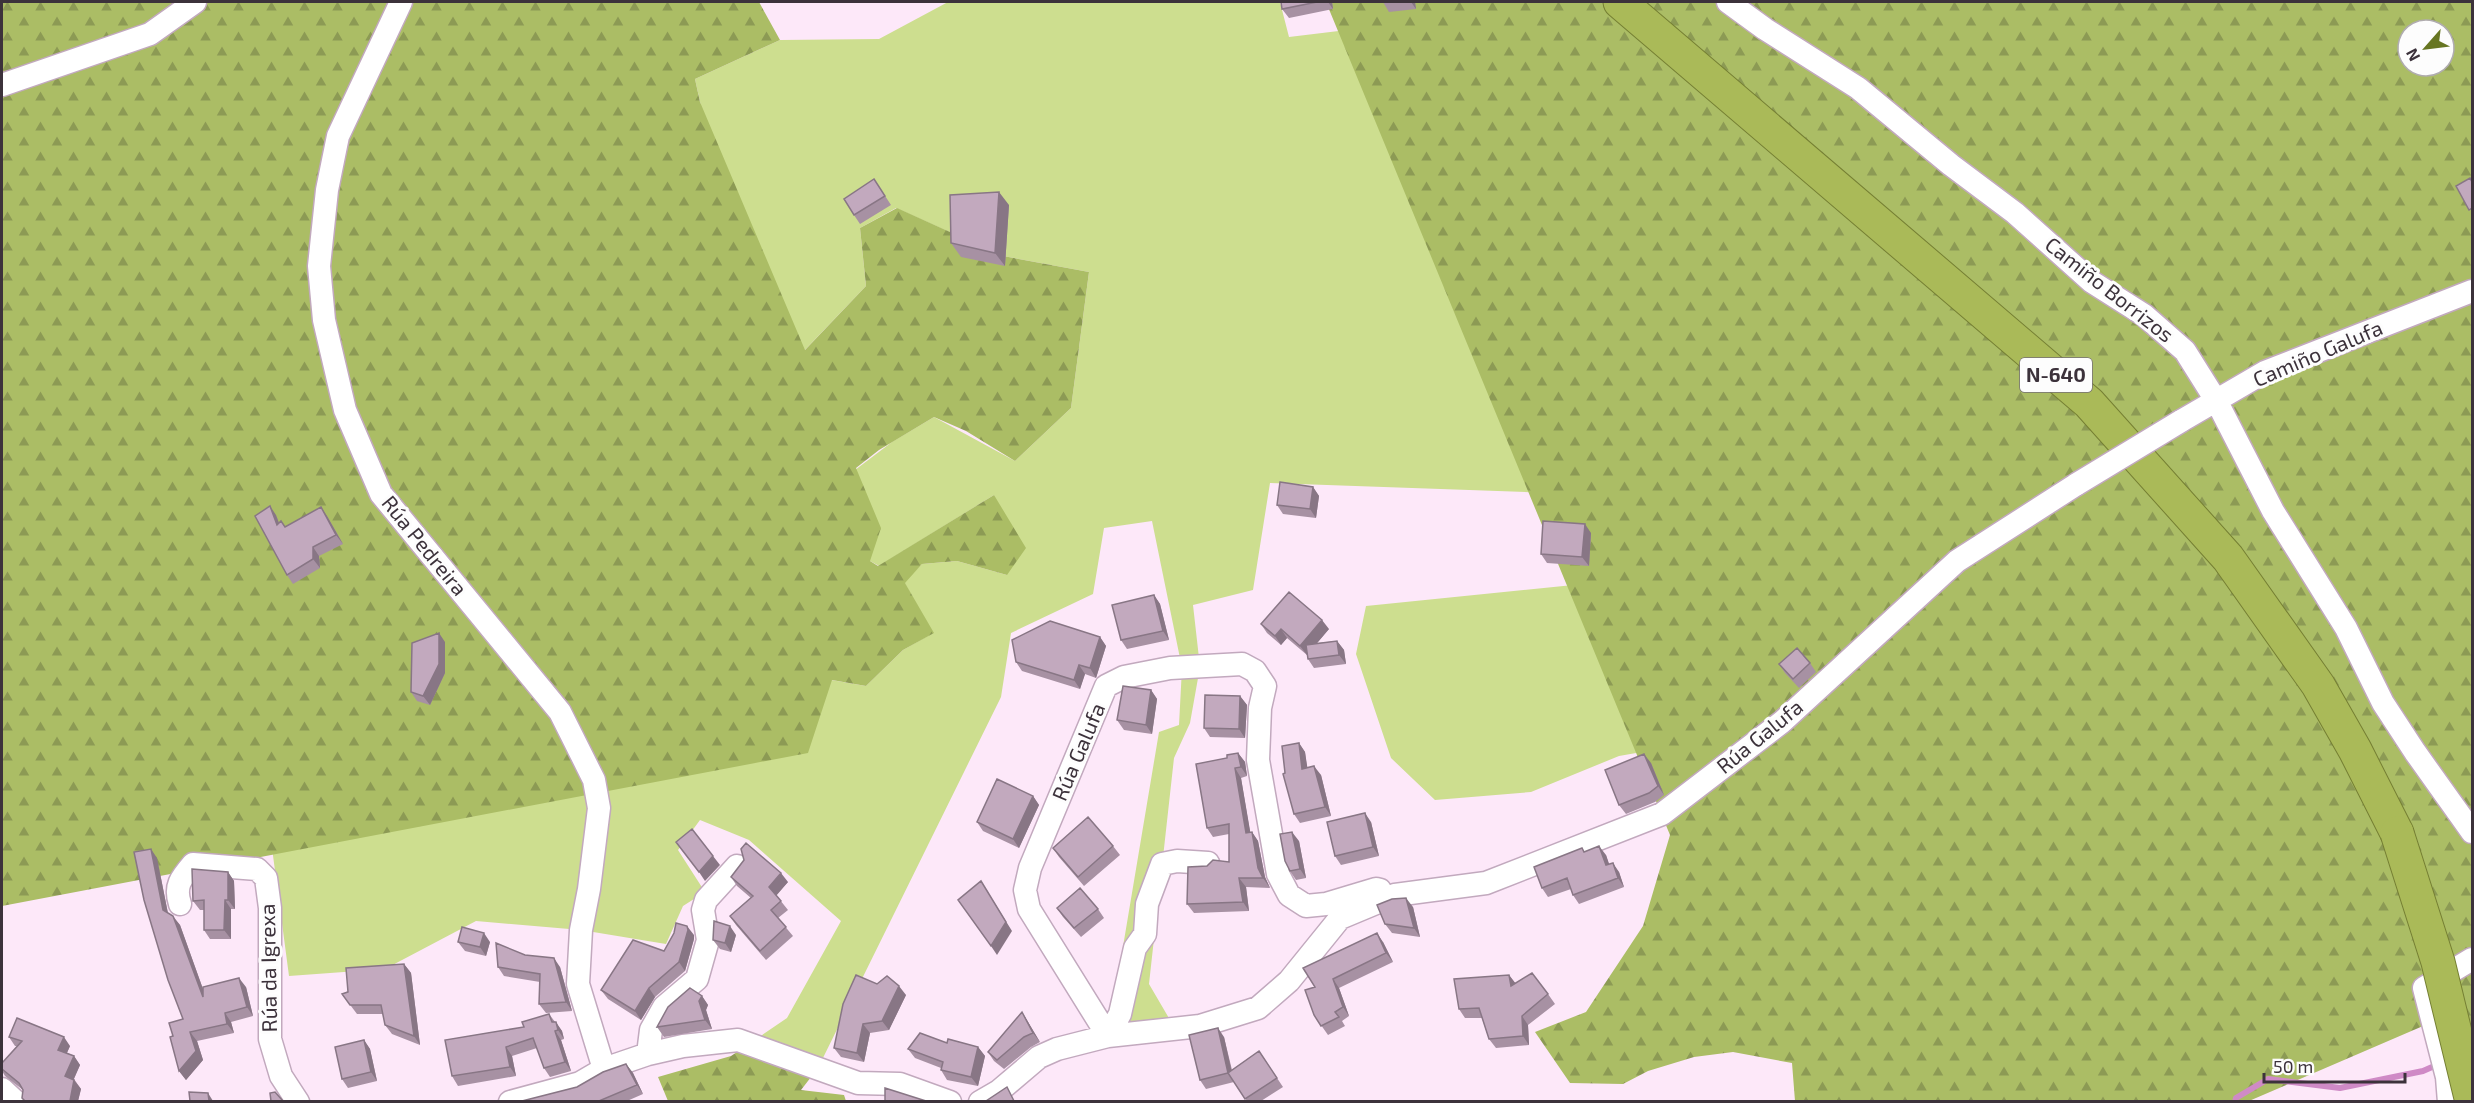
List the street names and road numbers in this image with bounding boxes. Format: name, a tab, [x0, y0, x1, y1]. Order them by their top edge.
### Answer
street label: Camiño Borrizos	[2041, 231, 2179, 347]
street label: Camiño Galufa	[2249, 314, 2386, 391]
road number: N-640	[2020, 358, 2092, 392]
street label: Rúa Pedreira	[377, 490, 473, 600]
street label: Rúa Galufa	[1711, 694, 1807, 778]
street label: Rúa Galufa	[1046, 699, 1109, 804]
street label: Rúa da Igrexa	[254, 903, 281, 1033]

